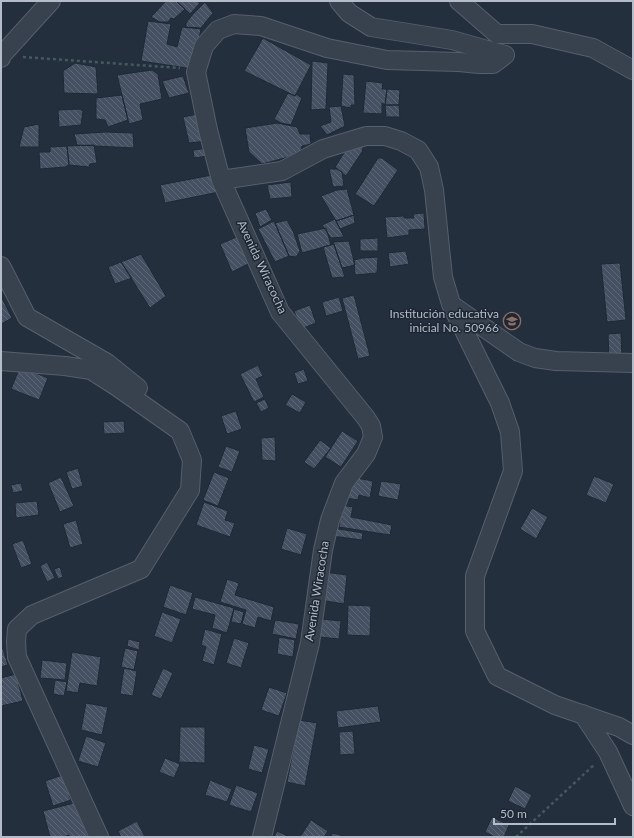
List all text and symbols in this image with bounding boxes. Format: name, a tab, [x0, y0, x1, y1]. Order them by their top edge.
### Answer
street label: Avenida Wiracocha	[234, 218, 291, 316]
place label: Institución educativa inicial No. 50966	[389, 306, 499, 335]
school or university icon: Institución educativa inicial No. 50966	[502, 311, 522, 331]
street label: Avenida Wiracocha	[301, 540, 332, 642]
scale bar	[494, 800, 615, 826]
text: 50 m	[500, 806, 527, 821]

